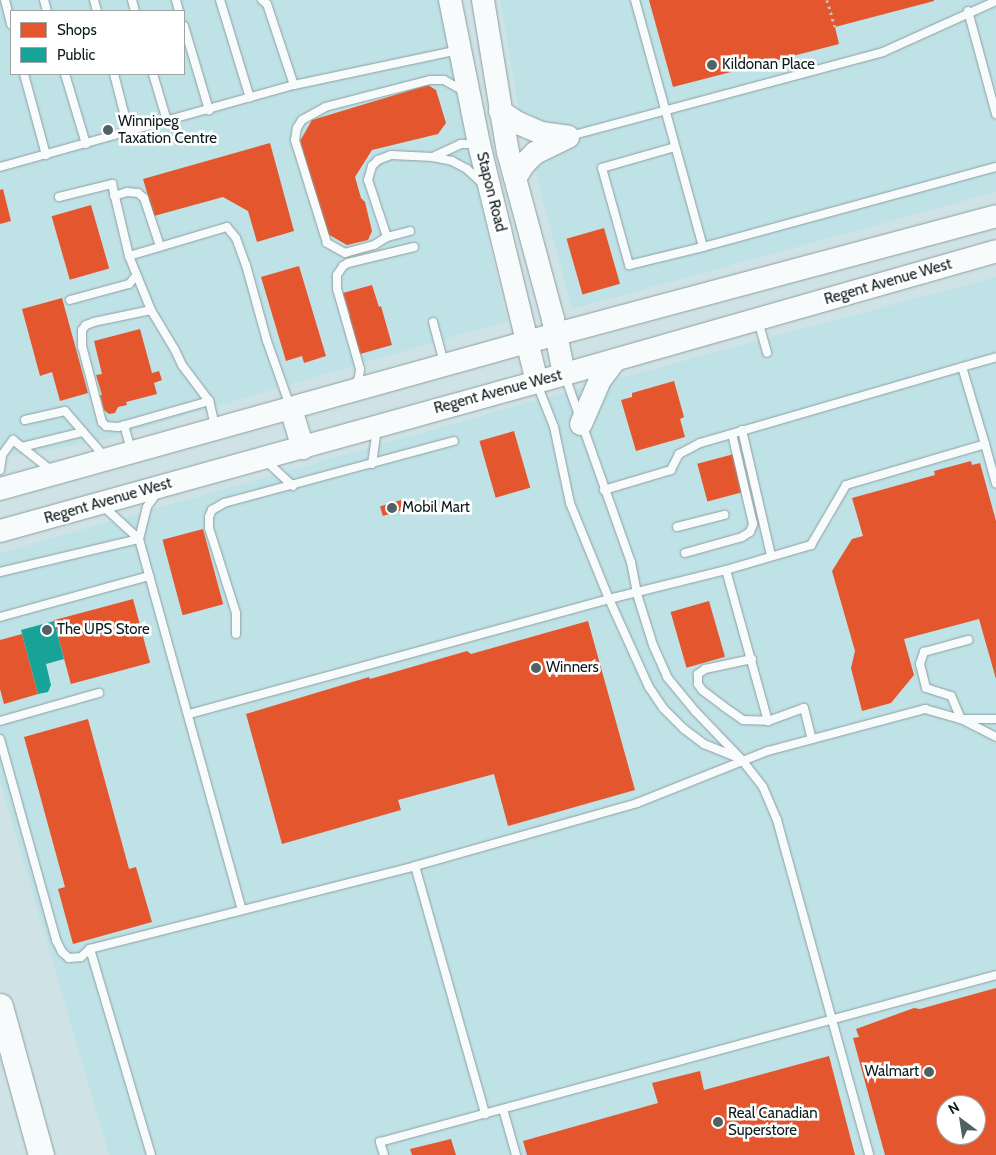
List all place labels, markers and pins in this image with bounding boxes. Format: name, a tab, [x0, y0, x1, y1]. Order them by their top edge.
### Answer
place label: Kildonan Place	[722, 56, 815, 74]
marker: Kildonan Place	[706, 59, 718, 71]
place label: Winnipeg Taxation Centre	[118, 112, 217, 147]
marker: Winnipeg Taxation Centre	[102, 124, 114, 136]
place label: Mobil Mart	[402, 499, 470, 517]
marker: Mobil Mart	[386, 502, 398, 514]
place label: The UPS Store	[57, 621, 150, 639]
marker: The UPS Store	[41, 624, 53, 636]
place label: Winners	[546, 659, 599, 677]
marker: Winners	[530, 662, 542, 674]
place label: Walmart	[865, 1063, 919, 1081]
marker: Walmart	[923, 1066, 935, 1078]
place label: Real Canadian Superstore	[728, 1104, 818, 1139]
marker: Real Canadian Superstore	[712, 1116, 724, 1128]

